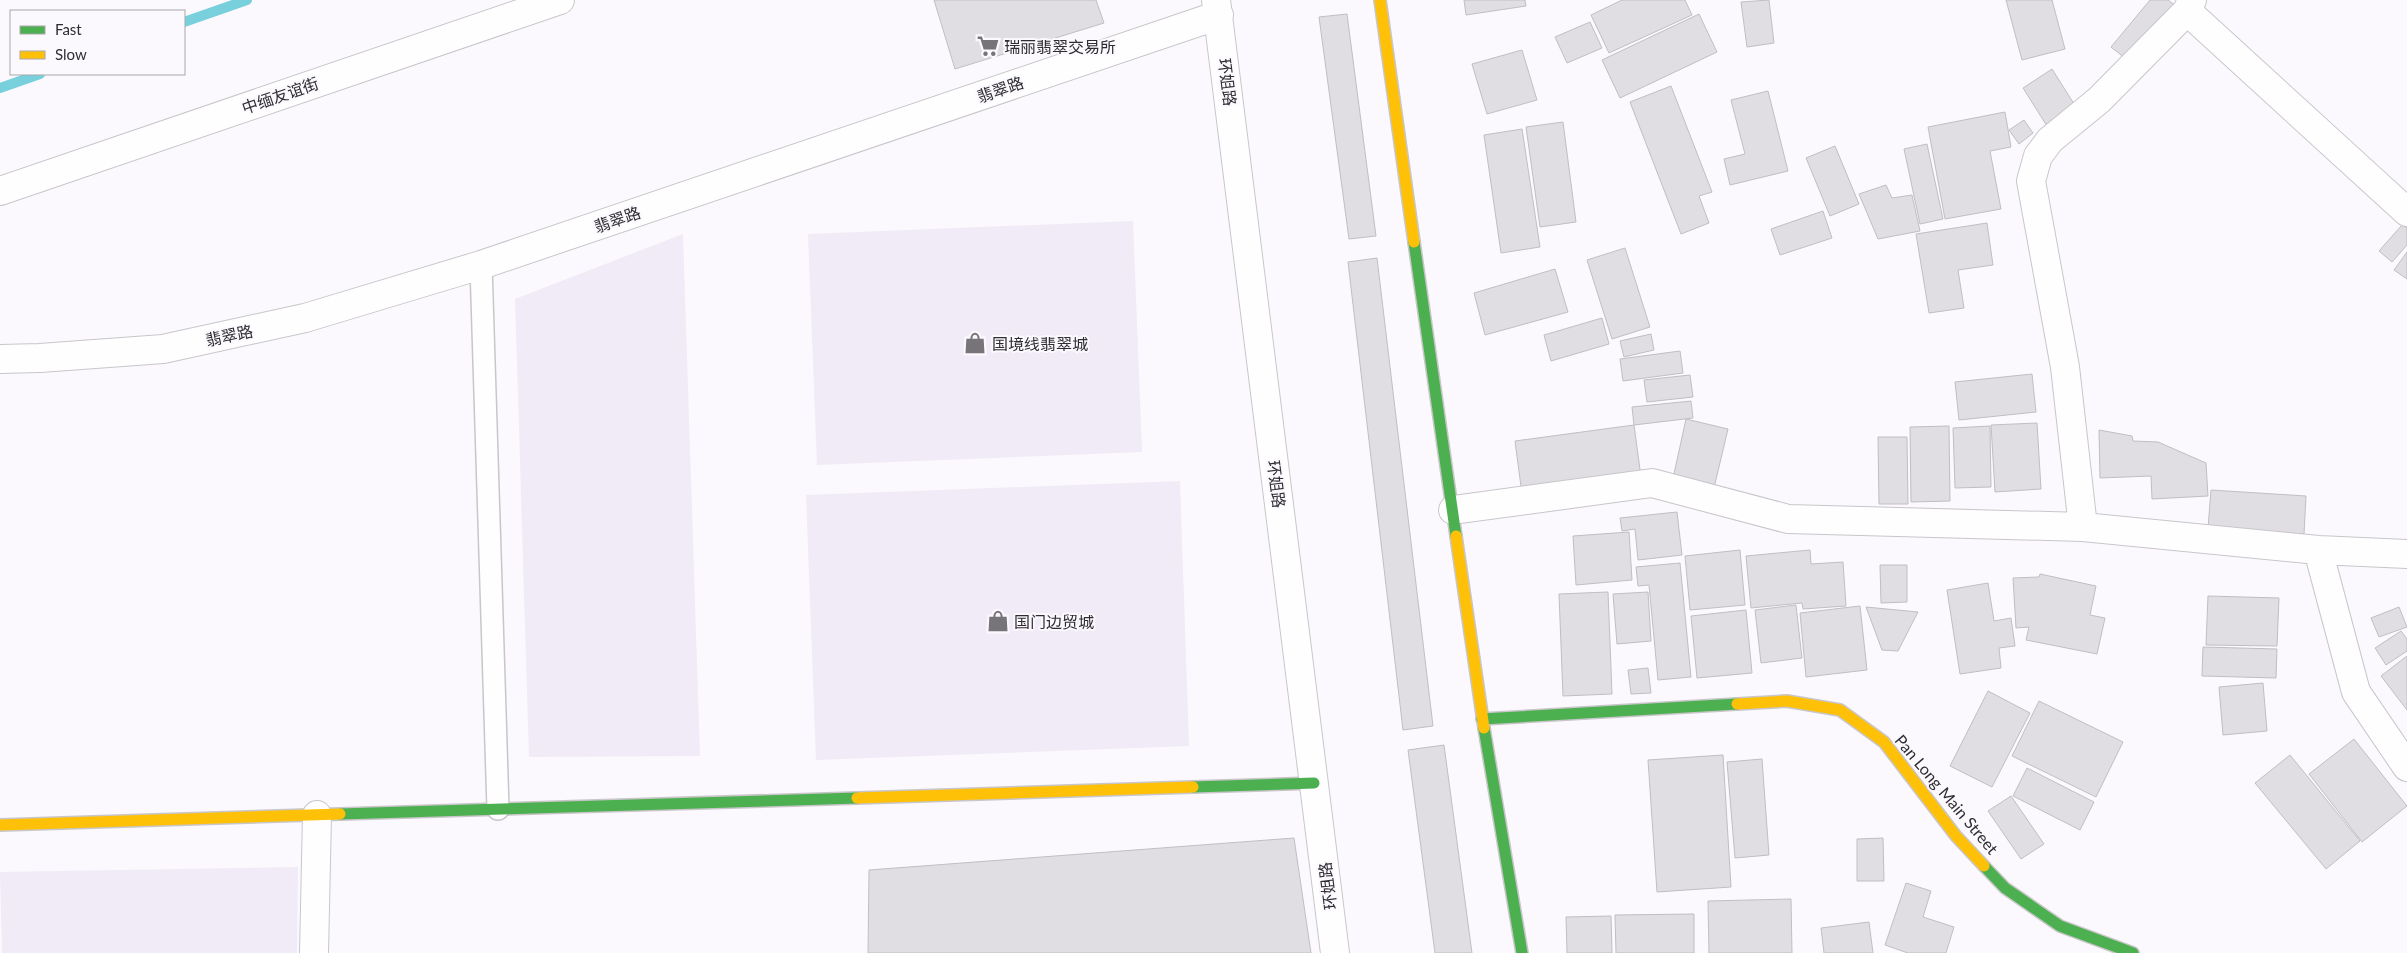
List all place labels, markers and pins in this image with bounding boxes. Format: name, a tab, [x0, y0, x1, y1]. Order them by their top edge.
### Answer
supermarket icon: 瑞丽翡翠交易所	[975, 33, 1001, 59]
place label: 瑞丽翡翠交易所	[1004, 37, 1116, 56]
shop icon: 国境线翡翠城	[962, 330, 988, 356]
place label: 国境线翡翠城	[992, 334, 1088, 353]
shop icon: 国门边贸城	[985, 608, 1011, 634]
place label: 国门边贸城	[1014, 612, 1094, 631]

